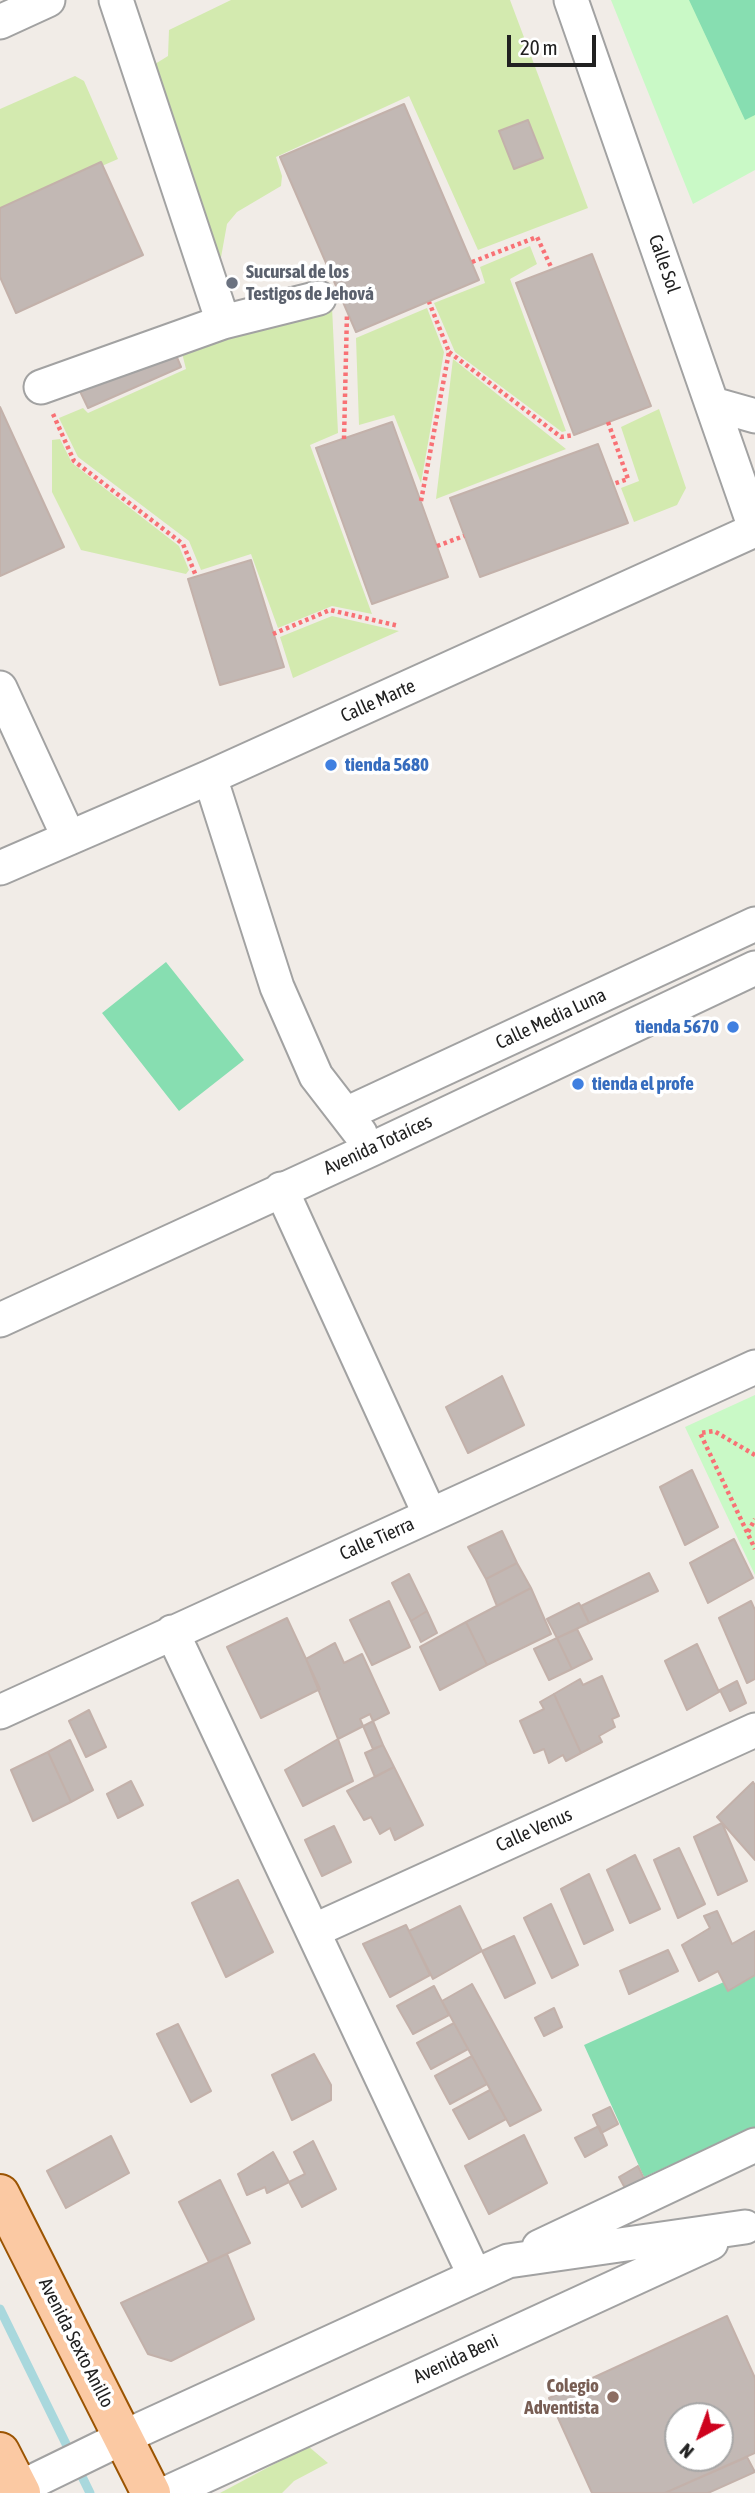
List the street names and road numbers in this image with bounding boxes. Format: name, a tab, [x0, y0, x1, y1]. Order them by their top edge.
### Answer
street label: Calle Sol	[643, 232, 685, 296]
street label: Calle Marte	[337, 674, 419, 728]
street label: Calle Media Luna	[492, 983, 610, 1055]
street label: Avenida Totaíces	[320, 1110, 436, 1180]
street label: Calle Tierra	[336, 1512, 418, 1566]
street label: Calle Venus	[492, 1803, 576, 1857]
street label: Avenida Sexto Anillo	[34, 2274, 118, 2412]
street label: Avenida Beni	[410, 2329, 502, 2389]

